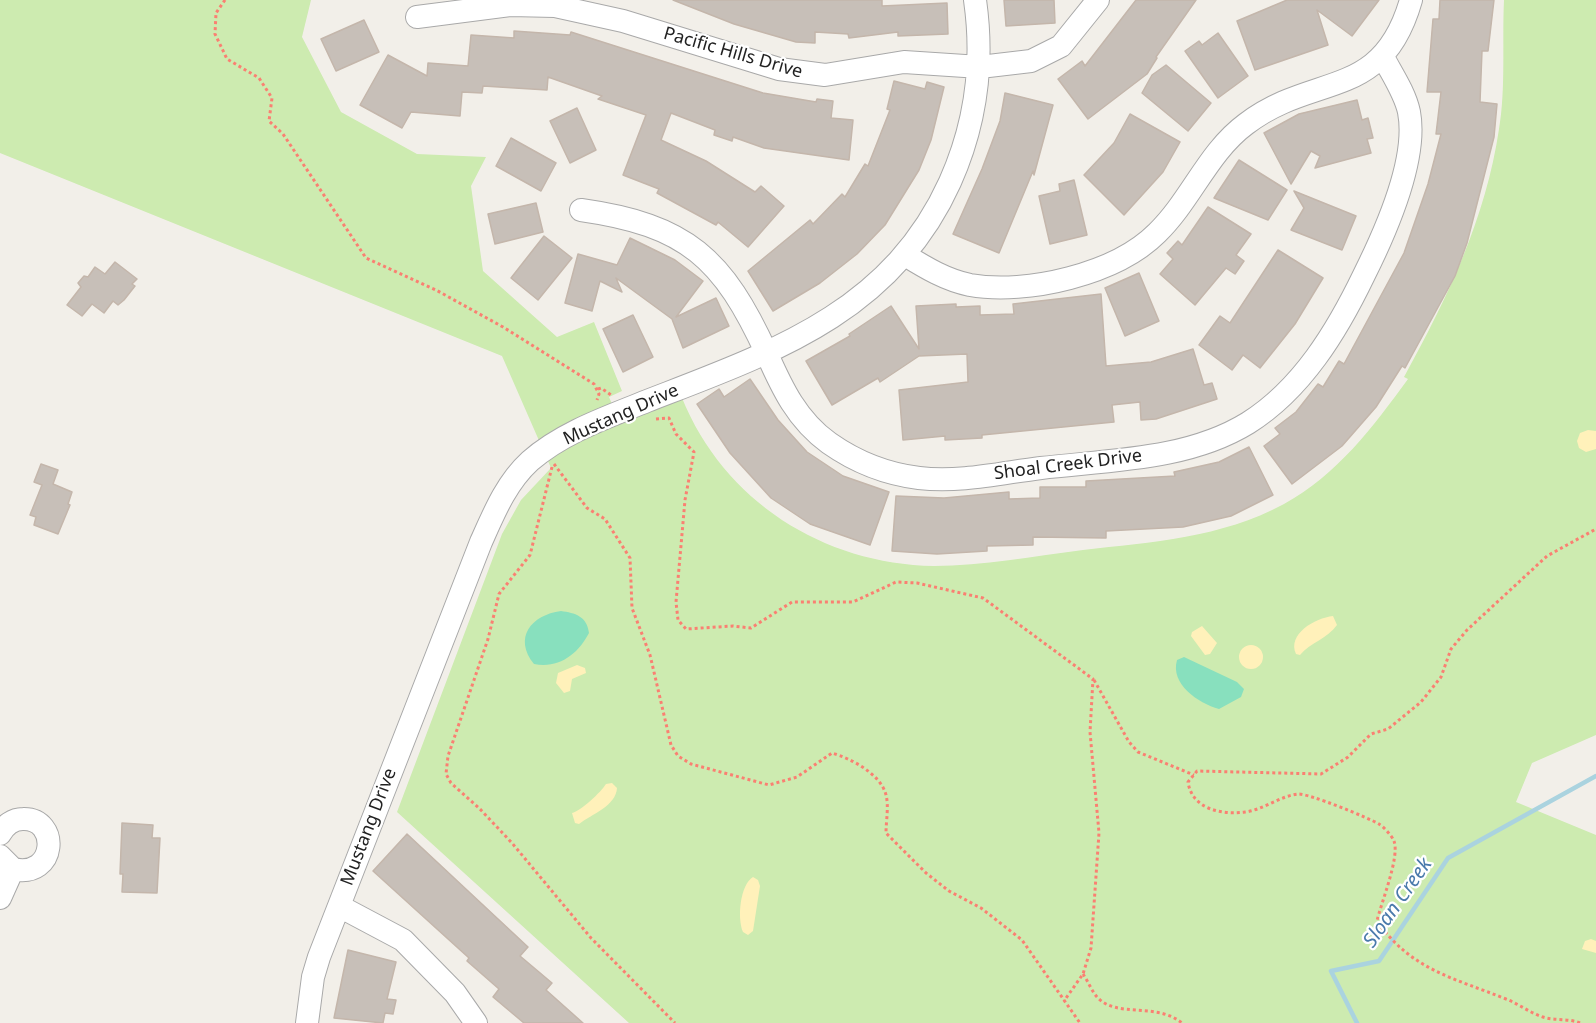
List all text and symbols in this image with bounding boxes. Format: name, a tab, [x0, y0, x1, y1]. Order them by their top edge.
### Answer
street label: Pacific Hills Drive	[661, 23, 805, 83]
street label: Mustang Drive	[560, 380, 682, 450]
street label: Shoal Creek Drive	[993, 445, 1143, 485]
street label: Mustang Drive	[337, 765, 401, 889]
water label: Sloan Creek	[1358, 854, 1438, 952]

